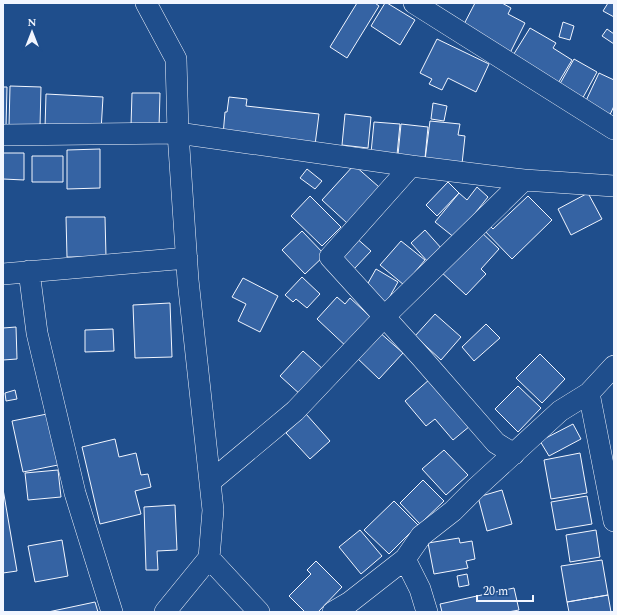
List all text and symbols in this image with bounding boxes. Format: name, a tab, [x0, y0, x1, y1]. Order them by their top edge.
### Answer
north arrow	[12, 12, 52, 52]
text: N	[28, 14, 37, 31]
scale bar	[477, 577, 533, 603]
text: 20 m	[483, 582, 508, 601]

